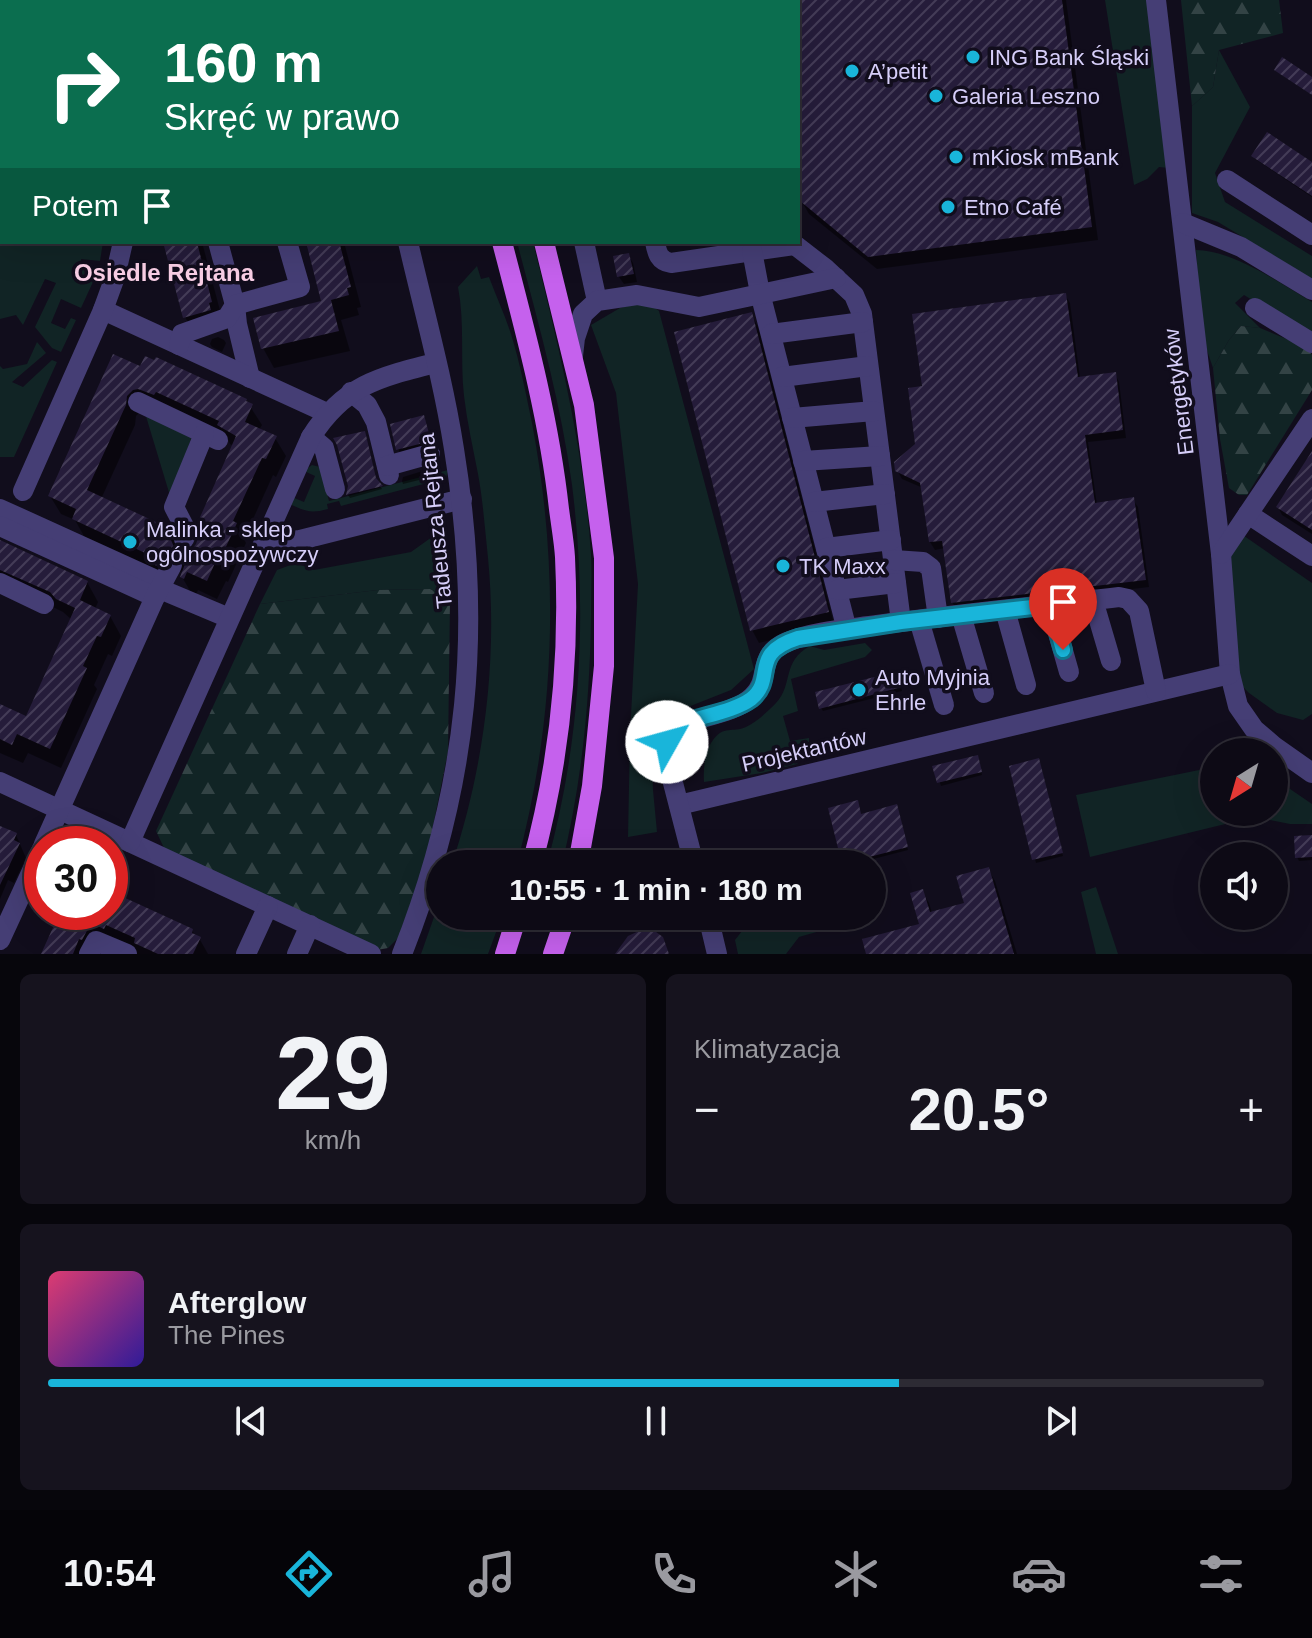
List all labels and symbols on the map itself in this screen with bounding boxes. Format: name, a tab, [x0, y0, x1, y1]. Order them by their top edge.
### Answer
place label: ING Bank Śląski	[989, 45, 1149, 70]
marker: ING Bank Śląski	[964, 48, 982, 66]
place label: A’petit	[868, 59, 928, 84]
marker: A’petit	[843, 62, 861, 80]
place label: Galeria Leszno	[952, 84, 1100, 109]
marker: Galeria Leszno	[927, 87, 945, 105]
place label: mKiosk mBank	[972, 145, 1120, 170]
marker: mKiosk mBank	[947, 148, 965, 166]
place label: Etno Café	[964, 195, 1062, 220]
marker: Etno Café	[939, 198, 957, 216]
district label: Osiedle Rejtana	[74, 259, 255, 286]
street label: Energetyków	[1158, 327, 1199, 457]
street label: Tadeusza Rejtana	[414, 431, 457, 610]
place label: Malinka - sklep ogólnospożywczy	[146, 517, 318, 567]
marker: Malinka - sklep ogólnospożywczy	[121, 533, 139, 551]
place label: TK Maxx	[799, 554, 886, 579]
marker: TK Maxx	[774, 557, 792, 575]
pin	[1029, 568, 1097, 650]
place label: Auto Myjnia Ehrle	[875, 665, 991, 715]
marker: Auto Myjnia Ehrle	[850, 681, 868, 699]
position arrow	[625, 700, 709, 784]
street label: Projektantów	[739, 724, 869, 777]
north arrow	[1200, 738, 1288, 826]
speed limit sign: 30	[24, 826, 128, 930]

